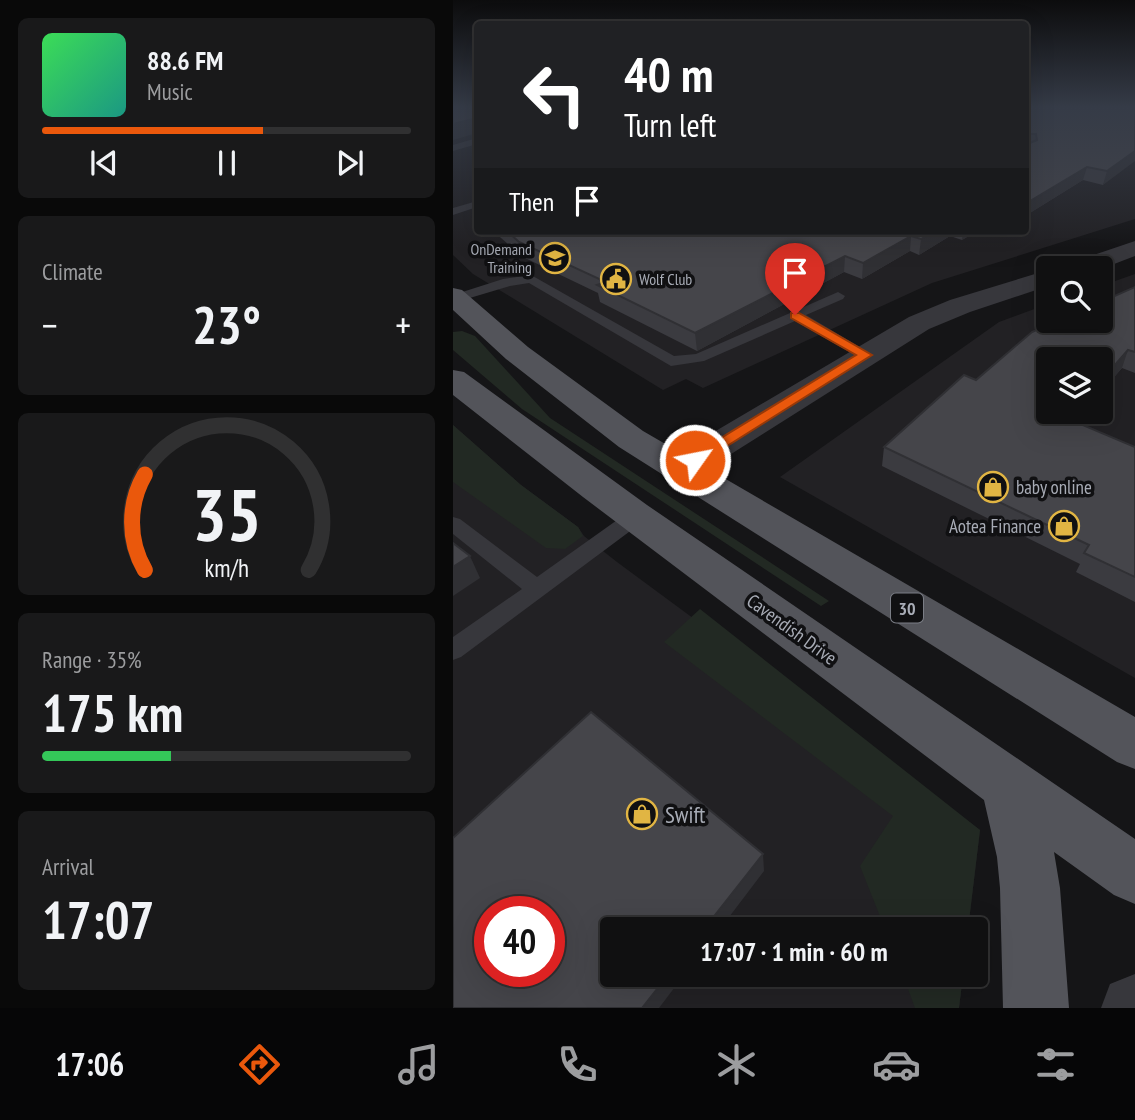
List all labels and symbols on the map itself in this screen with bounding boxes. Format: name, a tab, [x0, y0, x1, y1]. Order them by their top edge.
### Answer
place label: OnDemand Training	[470, 239, 532, 277]
school or university icon: OnDemand Training	[538, 241, 572, 275]
pin	[765, 243, 825, 315]
public building icon: Wolf Club	[599, 262, 633, 296]
place label: Wolf Club	[639, 269, 692, 289]
position arrow	[658, 423, 732, 497]
shop icon: baby online	[976, 470, 1010, 504]
place label: baby online	[1016, 475, 1092, 499]
shop icon: Aotea Finance	[1047, 509, 1081, 543]
place label: Aotea Finance	[949, 514, 1041, 538]
street label: Cavendish Drive	[742, 588, 842, 670]
road number: 30	[891, 594, 923, 622]
shop icon: Swift	[625, 797, 659, 831]
place label: Swift	[665, 800, 706, 829]
speed limit sign: 40	[474, 896, 565, 987]

